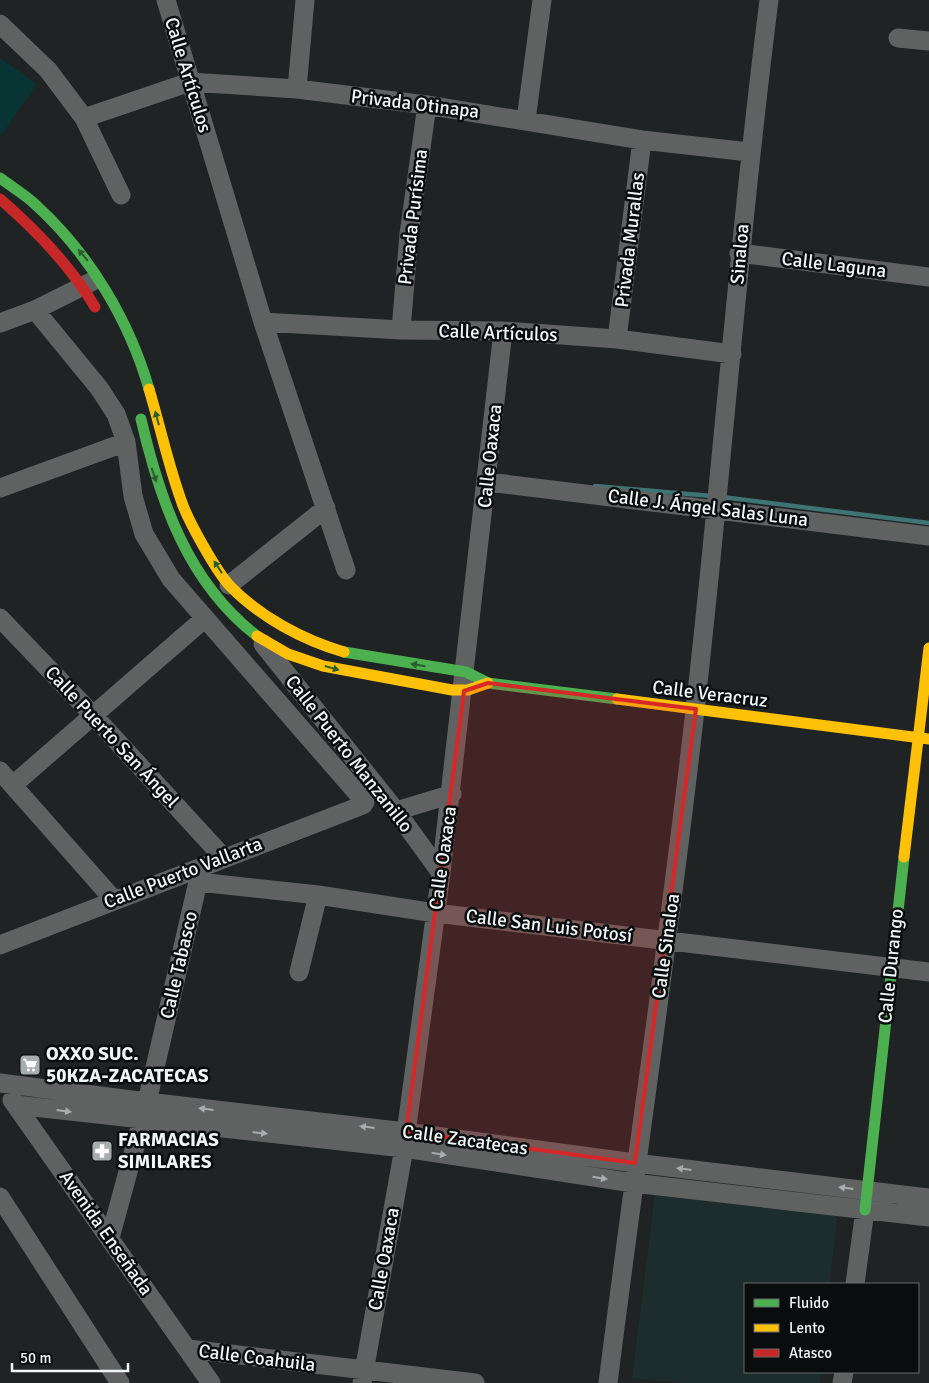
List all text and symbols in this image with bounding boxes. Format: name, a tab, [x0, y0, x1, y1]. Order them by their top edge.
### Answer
street label: Calle Artículos	[159, 14, 217, 136]
street label: Privada Otinapa	[350, 84, 480, 124]
street label: Privada Purísima	[393, 148, 433, 286]
street label: Privada Murallas	[610, 171, 650, 309]
street label: Sinaloa	[725, 223, 755, 285]
street label: Calle Laguna	[780, 247, 888, 283]
one-way arrow	[78, 249, 89, 262]
street label: Calle Artículos	[438, 319, 558, 347]
street label: Calle Oaxaca	[473, 403, 507, 509]
one-way arrow	[153, 410, 161, 425]
one-way arrow	[151, 468, 158, 483]
street label: Calle J. Ángel Salas Luna	[606, 484, 810, 532]
one-way arrow	[213, 561, 222, 574]
one-way arrow	[409, 660, 425, 668]
street label: Calle Puerto San Ángel	[40, 661, 184, 813]
one-way arrow	[325, 664, 340, 672]
street label: Calle Puerto Manzanillo	[280, 670, 418, 838]
street label: Calle Veracruz	[651, 675, 769, 713]
street label: Calle Oaxaca	[424, 805, 462, 911]
street label: Calle Puerto Vallarta	[100, 832, 266, 914]
street label: Calle Sinaloa	[647, 892, 685, 1000]
street label: Calle San Luis Potosí	[464, 904, 634, 948]
street label: Calle Durango	[873, 907, 909, 1024]
street label: Calle Tabasco	[155, 909, 203, 1021]
place label: OXXO SUC. 50KZA-ZACATECAS	[46, 1042, 209, 1088]
supermarket icon: OXXO SUC. 50KZA-ZACATECAS	[18, 1053, 42, 1077]
one-way arrow	[197, 1105, 213, 1113]
one-way arrow	[56, 1107, 72, 1115]
street label: Calle Zacatecas	[401, 1119, 529, 1161]
one-way arrow	[359, 1123, 375, 1131]
place label: FARMACIAS SIMILARES	[118, 1128, 219, 1174]
one-way arrow	[253, 1129, 269, 1137]
pharmacy icon: FARMACIAS SIMILARES	[90, 1139, 114, 1163]
one-way arrow	[432, 1150, 448, 1158]
one-way arrow	[676, 1165, 692, 1173]
street label: Avenida Enseñada	[54, 1166, 158, 1300]
one-way arrow	[592, 1174, 608, 1182]
one-way arrow	[838, 1184, 854, 1192]
street label: Calle Oaxaca	[363, 1206, 405, 1312]
legend	[744, 1283, 919, 1373]
text: Fluido	[789, 1294, 829, 1312]
text: Lento	[789, 1319, 825, 1337]
street label: Calle Coahuila	[197, 1339, 317, 1377]
scale bar	[12, 1340, 129, 1372]
text: Atasco	[789, 1344, 832, 1362]
text: 50 m	[20, 1349, 51, 1367]

